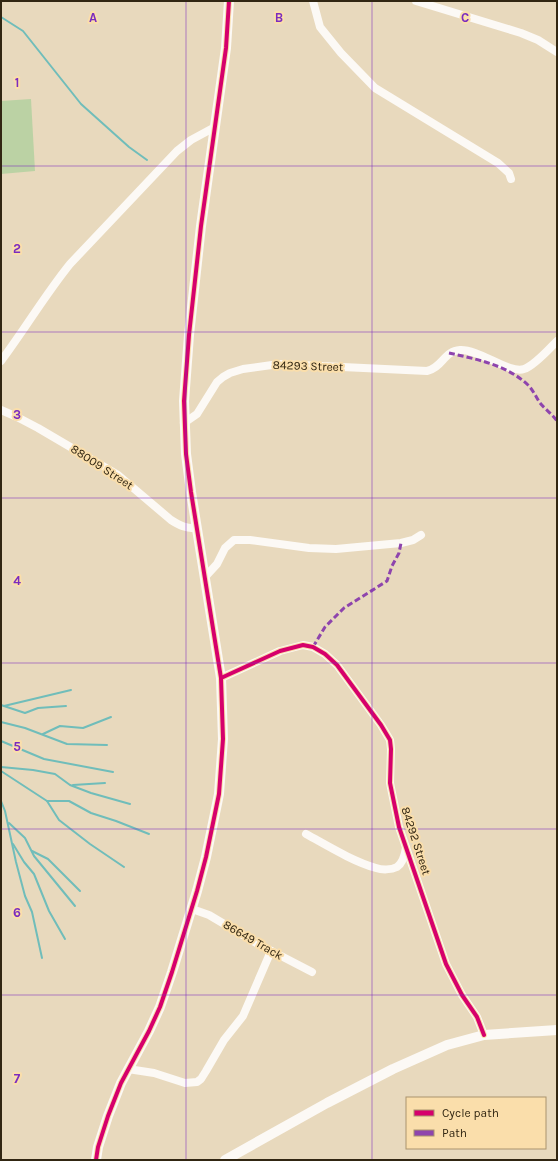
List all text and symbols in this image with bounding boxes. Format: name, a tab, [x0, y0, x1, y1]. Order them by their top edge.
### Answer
text: A	[89, 10, 97, 25]
text: B	[275, 10, 283, 25]
text: C	[461, 10, 469, 25]
text: 1	[15, 75, 19, 90]
text: 2	[13, 241, 21, 256]
street label: 84293 Street	[272, 358, 344, 374]
text: 3	[13, 407, 21, 422]
street label: 88009 Street	[68, 442, 136, 493]
text: 4	[13, 573, 21, 588]
text: 5	[13, 739, 21, 754]
street label: 84292 Street	[398, 805, 434, 877]
text: 6	[13, 905, 21, 920]
street label: 86649 Track	[221, 917, 286, 963]
text: 7	[14, 1071, 21, 1086]
legend	[406, 1097, 546, 1149]
text: Cycle path	[442, 1106, 499, 1120]
text: Path	[442, 1126, 467, 1140]

